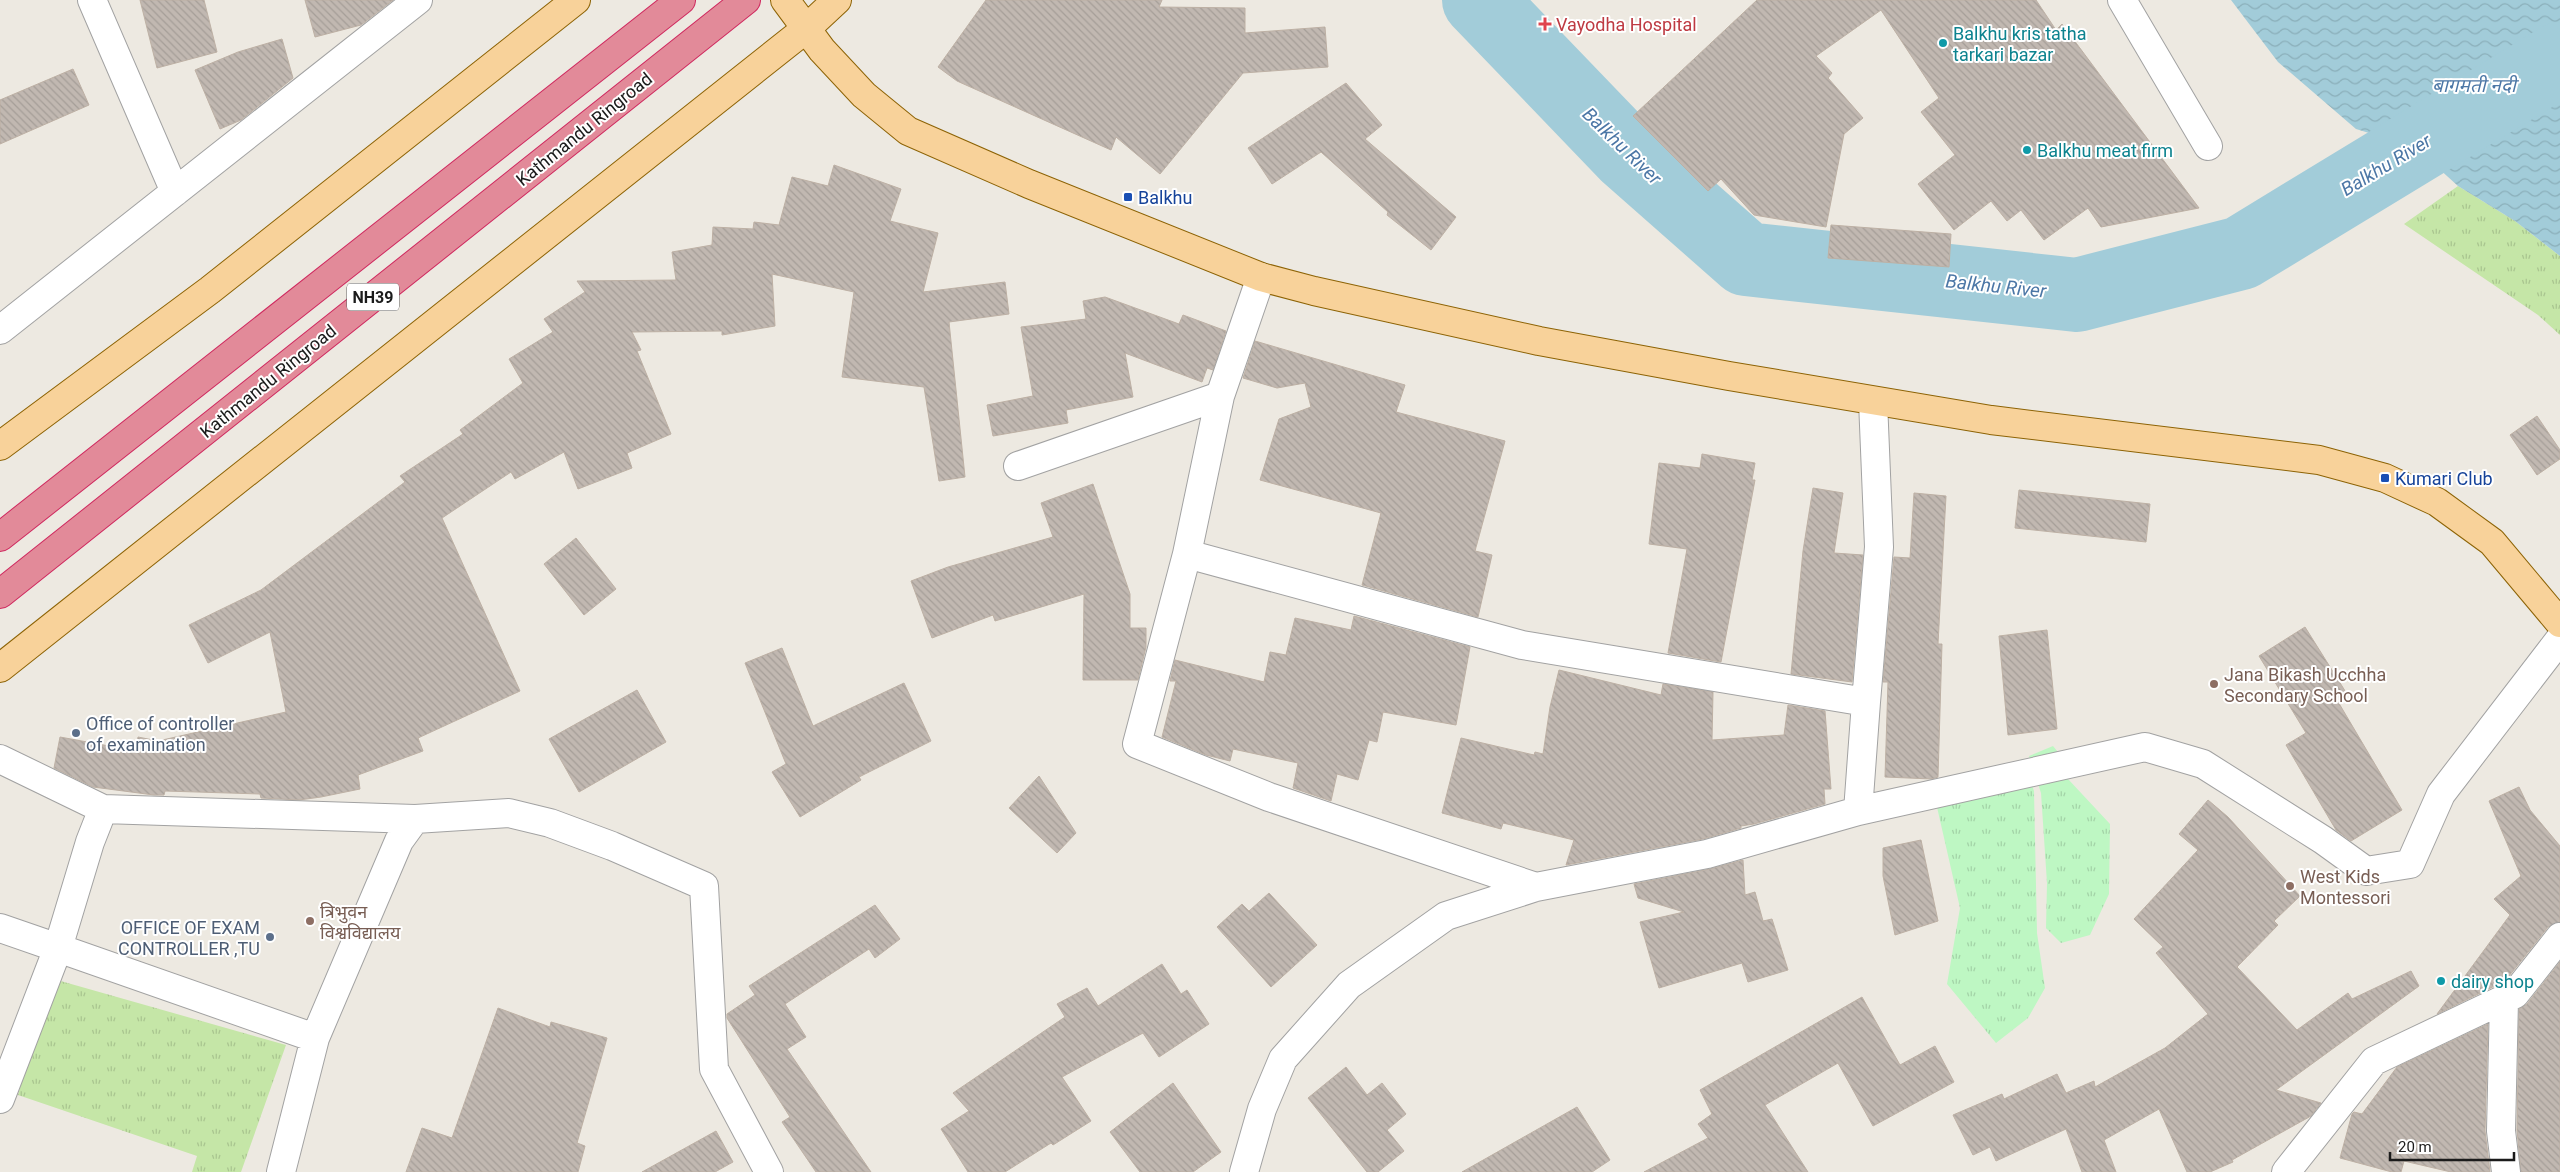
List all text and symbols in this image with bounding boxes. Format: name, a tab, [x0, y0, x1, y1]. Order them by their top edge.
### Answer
place label: Vayodha Hospital	[1556, 14, 1697, 35]
marker: Vayodha Hospital	[1538, 17, 1552, 31]
place label: Balkhu kris tatha tarkari bazar	[1953, 23, 2086, 65]
marker: Balkhu kris tatha tarkari bazar	[1937, 37, 1949, 49]
street label: Kathmandu Ringroad	[512, 68, 656, 190]
water label: बागमती नदी	[2432, 74, 2520, 97]
water label: Balkhu River	[1578, 103, 1667, 190]
water label: Balkhu River	[2337, 129, 2436, 201]
place label: Balkhu meat firm	[2037, 140, 2173, 161]
marker: Balkhu meat firm	[2021, 144, 2033, 156]
place label: Balkhu	[1138, 187, 1192, 208]
marker: Balkhu	[1122, 191, 1134, 203]
water label: Balkhu River	[1945, 269, 2048, 303]
road number: NH39	[347, 284, 399, 310]
street label: Kathmandu Ringroad	[196, 320, 340, 442]
place label: Kumari Club	[2395, 468, 2493, 489]
marker: Kumari Club	[2379, 472, 2391, 484]
place label: Jana Bikash Ucchha Secondary School	[2224, 664, 2386, 706]
marker: Jana Bikash Ucchha Secondary School	[2208, 678, 2220, 690]
place label: Office of controller of examination	[86, 713, 234, 755]
marker: Office of controller of examination	[70, 727, 82, 739]
place label: West Kids Montessori	[2300, 866, 2391, 908]
marker: West Kids Montessori	[2284, 880, 2296, 892]
place label: त्रिभुवन विश्वविद्यालय	[320, 901, 401, 943]
marker: त्रिभुवन विश्वविद्यालय	[304, 915, 316, 927]
place label: OFFICE OF EXAM CONTROLLER ,TU	[118, 917, 260, 959]
marker: OFFICE OF EXAM CONTROLLER ,TU	[264, 931, 276, 943]
place label: dairy shop	[2451, 971, 2534, 992]
marker: dairy shop	[2435, 975, 2447, 987]
scale bar	[2390, 1130, 2514, 1162]
text: 20 m	[2398, 1138, 2432, 1156]

